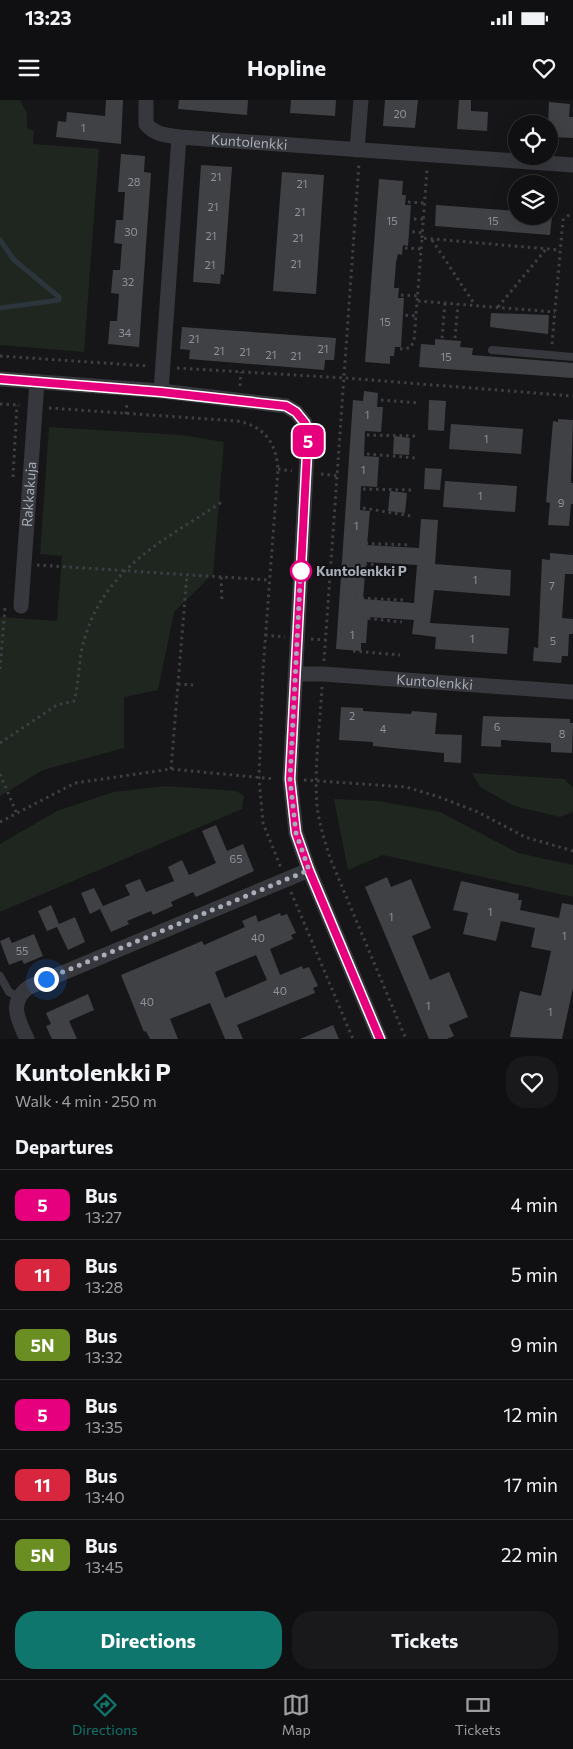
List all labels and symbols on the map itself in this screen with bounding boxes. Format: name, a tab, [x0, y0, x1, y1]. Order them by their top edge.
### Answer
house number: 20	[393, 107, 407, 120]
house number: 1	[81, 121, 85, 134]
street label: Kuntolenkki	[210, 130, 288, 153]
house number: 21	[211, 170, 221, 183]
house number: 28	[128, 175, 141, 188]
house number: 21	[297, 177, 307, 190]
house number: 21	[208, 200, 218, 213]
house number: 21	[295, 205, 305, 218]
house number: 15	[386, 214, 398, 227]
house number: 15	[487, 214, 499, 227]
house number: 30	[124, 225, 138, 238]
house number: 21	[206, 229, 216, 242]
house number: 21	[293, 231, 303, 244]
house number: 21	[291, 257, 301, 270]
house number: 21	[205, 258, 215, 271]
house number: 32	[122, 275, 134, 288]
house number: 15	[379, 315, 391, 328]
house number: 34	[119, 326, 132, 339]
house number: 21	[189, 332, 199, 345]
house number: 21	[318, 342, 328, 355]
house number: 21	[214, 344, 224, 357]
house number: 21	[240, 345, 250, 358]
house number: 21	[266, 348, 276, 361]
house number: 21	[291, 349, 301, 362]
house number: 15	[440, 350, 452, 363]
house number: 1	[365, 408, 369, 421]
line badge: 5	[292, 425, 324, 457]
house number: 1	[484, 432, 488, 445]
street label: Rakkakuja	[18, 461, 39, 528]
house number: 1	[361, 463, 365, 476]
house number: 1	[478, 489, 482, 502]
house number: 9	[558, 496, 565, 509]
house number: 1	[354, 519, 358, 532]
marker: Kuntolenkki P	[290, 560, 312, 582]
place label: Kuntolenkki P	[316, 562, 407, 579]
house number: 1	[473, 573, 477, 586]
house number: 7	[549, 579, 555, 592]
house number: 1	[350, 628, 354, 641]
house number: 1	[470, 632, 474, 645]
house number: 5	[550, 634, 556, 647]
street label: Kuntolenkki	[396, 670, 474, 693]
house number: 2	[349, 709, 355, 722]
house number: 6	[494, 720, 501, 733]
house number: 4	[380, 722, 387, 735]
house number: 8	[559, 727, 566, 740]
house number: 65	[230, 852, 243, 865]
house number: 1	[488, 905, 492, 918]
house number: 1	[389, 910, 393, 923]
house number: 1	[562, 929, 566, 942]
house number: 40	[251, 931, 265, 944]
house number: 55	[16, 944, 28, 957]
your location	[34, 967, 59, 992]
house number: 40	[273, 984, 287, 997]
house number: 40	[140, 995, 154, 1008]
house number: 1	[426, 999, 430, 1012]
house number: 1	[548, 1005, 552, 1018]

